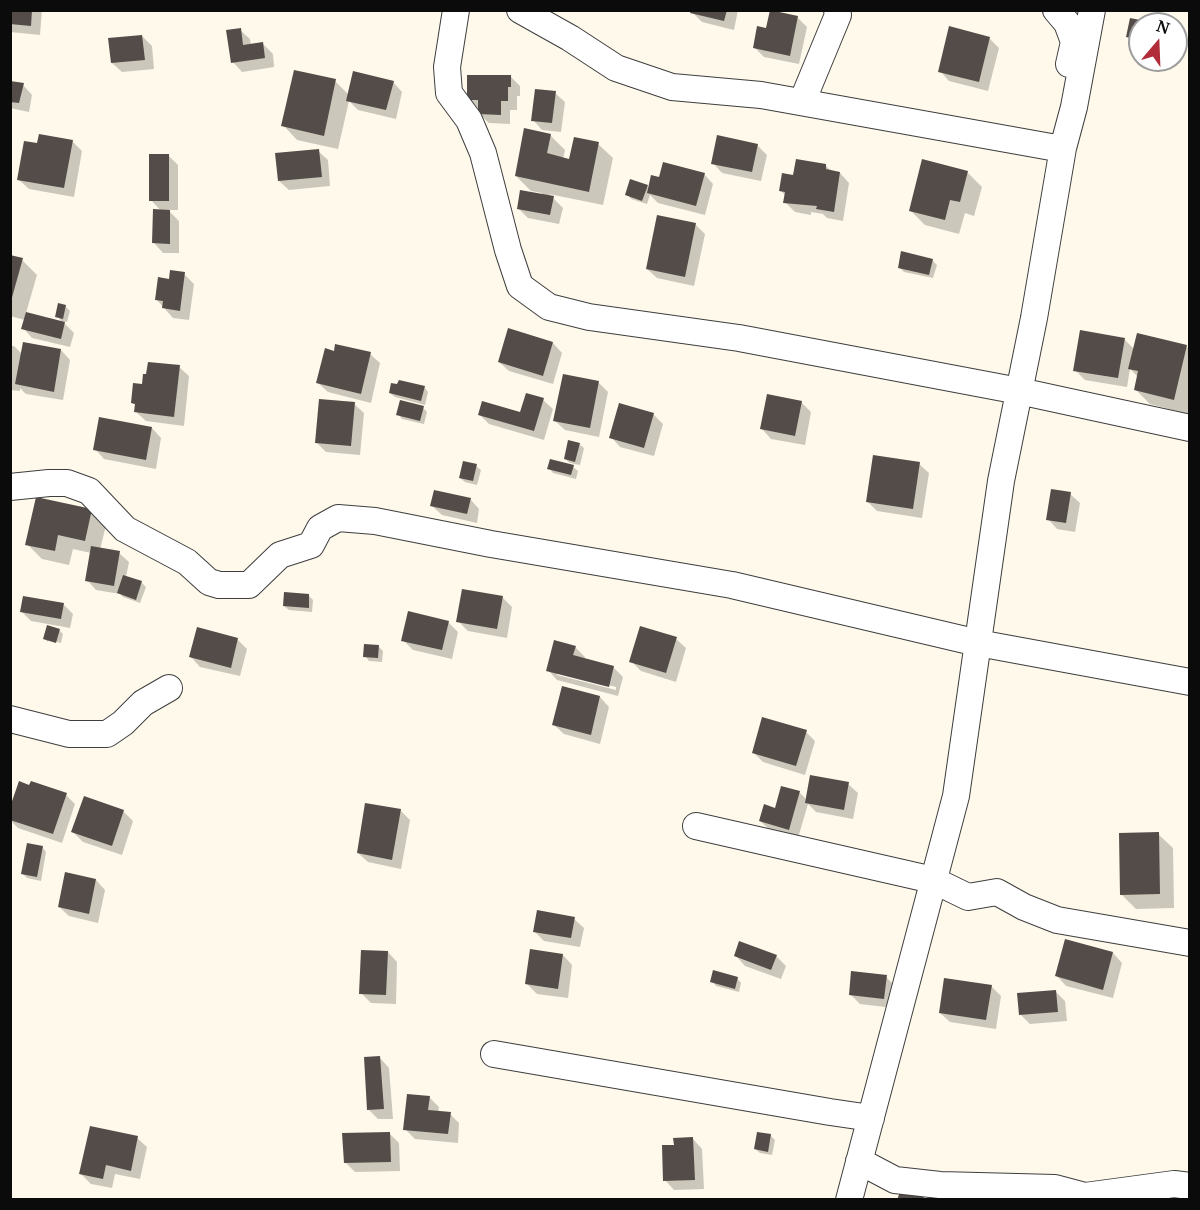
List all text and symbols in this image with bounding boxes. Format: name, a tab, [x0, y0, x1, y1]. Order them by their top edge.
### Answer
north arrow	[1128, 12, 1188, 72]
text: N	[1154, 14, 1173, 39]

